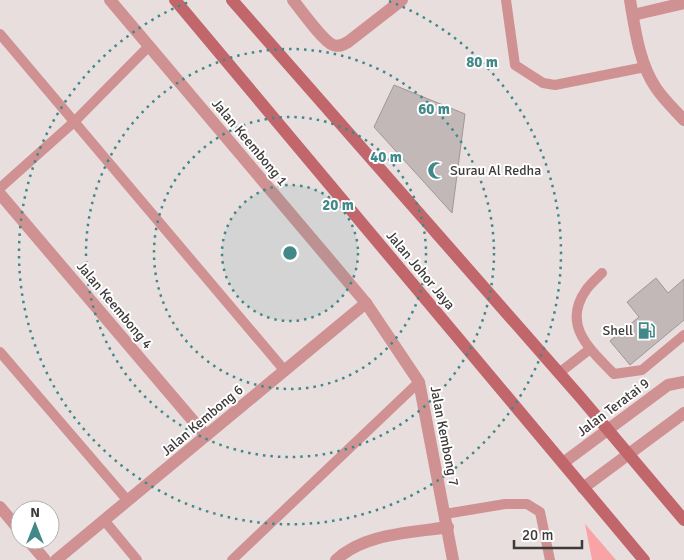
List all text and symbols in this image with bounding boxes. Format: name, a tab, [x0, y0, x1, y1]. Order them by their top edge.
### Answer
text: 80 m	[466, 53, 498, 71]
street label: Jalan Keembong 1	[208, 95, 291, 189]
text: 60 m	[418, 100, 450, 118]
text: 40 m	[370, 148, 402, 166]
mosque icon: Surau Al Redha	[426, 160, 446, 180]
place label: Surau Al Redha	[450, 162, 541, 179]
text: 20 m	[322, 196, 354, 214]
street label: Jalan Johor Jaya	[383, 227, 459, 313]
centre of rings	[281, 244, 299, 262]
street label: Jalan Keembong 4	[73, 258, 156, 353]
fuel station icon: Shell	[637, 320, 657, 340]
place label: Shell	[603, 322, 633, 339]
street label: Jalan Teratai 9	[574, 375, 653, 440]
street label: Jalan Kembong 6	[158, 381, 247, 460]
street label: Jalan Kembong 7	[426, 385, 463, 488]
north arrow	[10, 500, 60, 550]
text: N	[30, 504, 40, 521]
scale bar	[514, 518, 582, 550]
text: 20 m	[522, 526, 553, 544]

